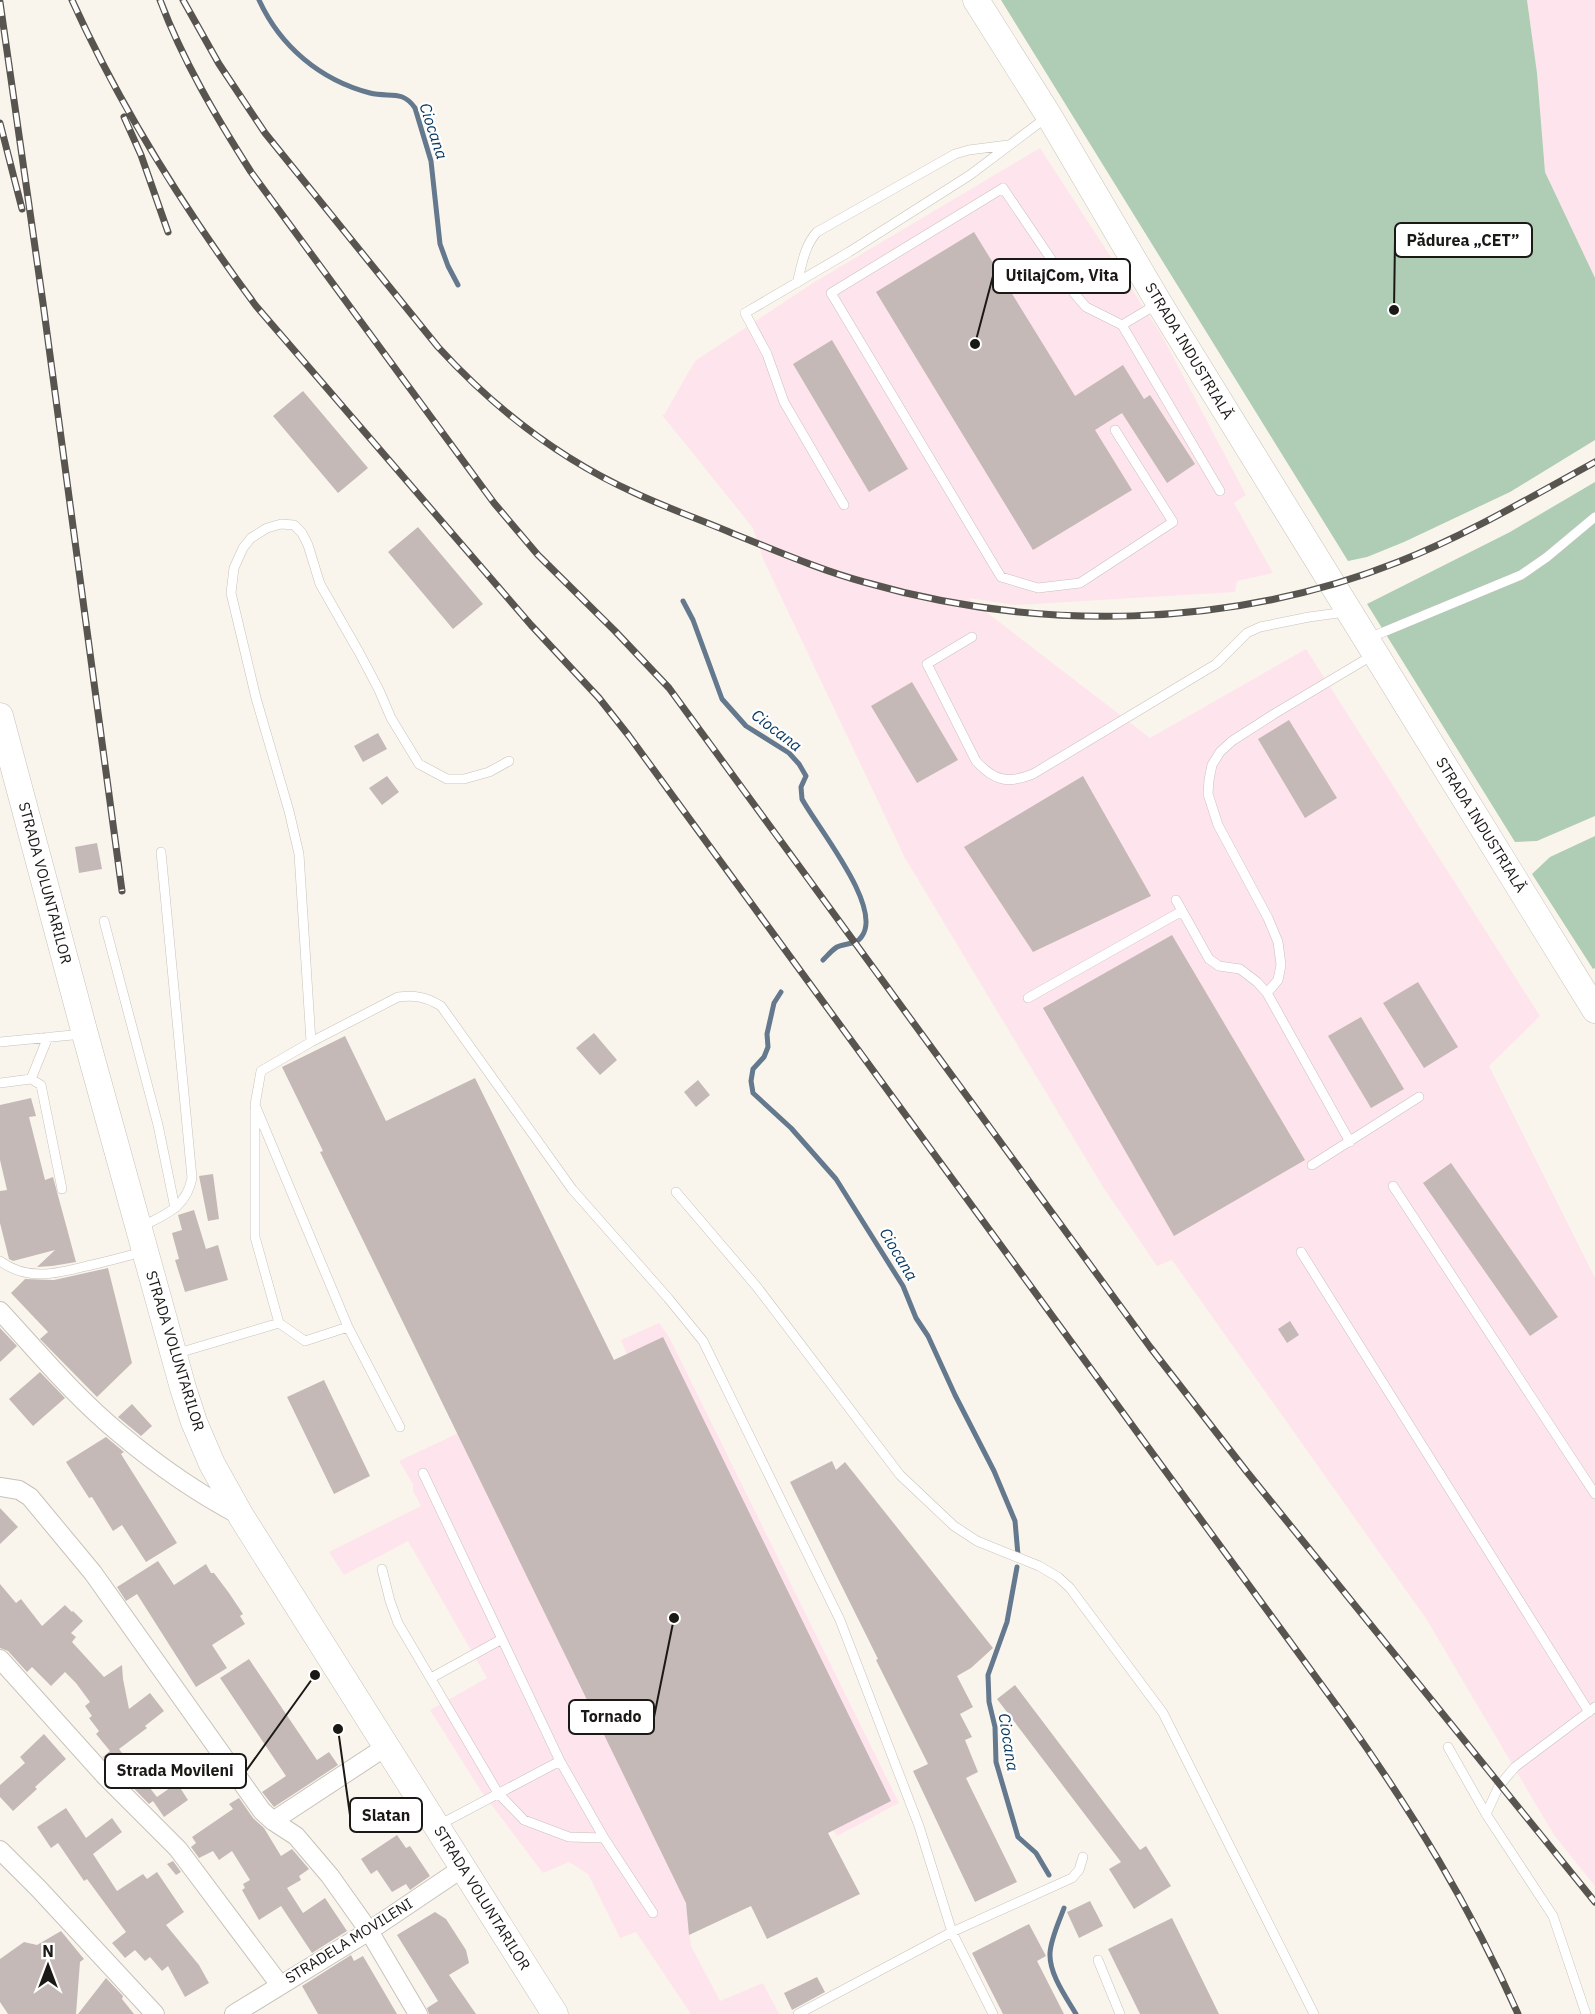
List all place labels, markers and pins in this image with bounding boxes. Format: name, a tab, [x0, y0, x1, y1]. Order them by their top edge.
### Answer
callout: Pădurea „CET”	[1395, 223, 1532, 257]
callout: UtilajCom, Vita	[993, 259, 1130, 293]
callout: Tornado	[569, 1700, 654, 1734]
callout: Strada Movileni	[105, 1754, 246, 1788]
callout: Slatan	[350, 1798, 422, 1832]

